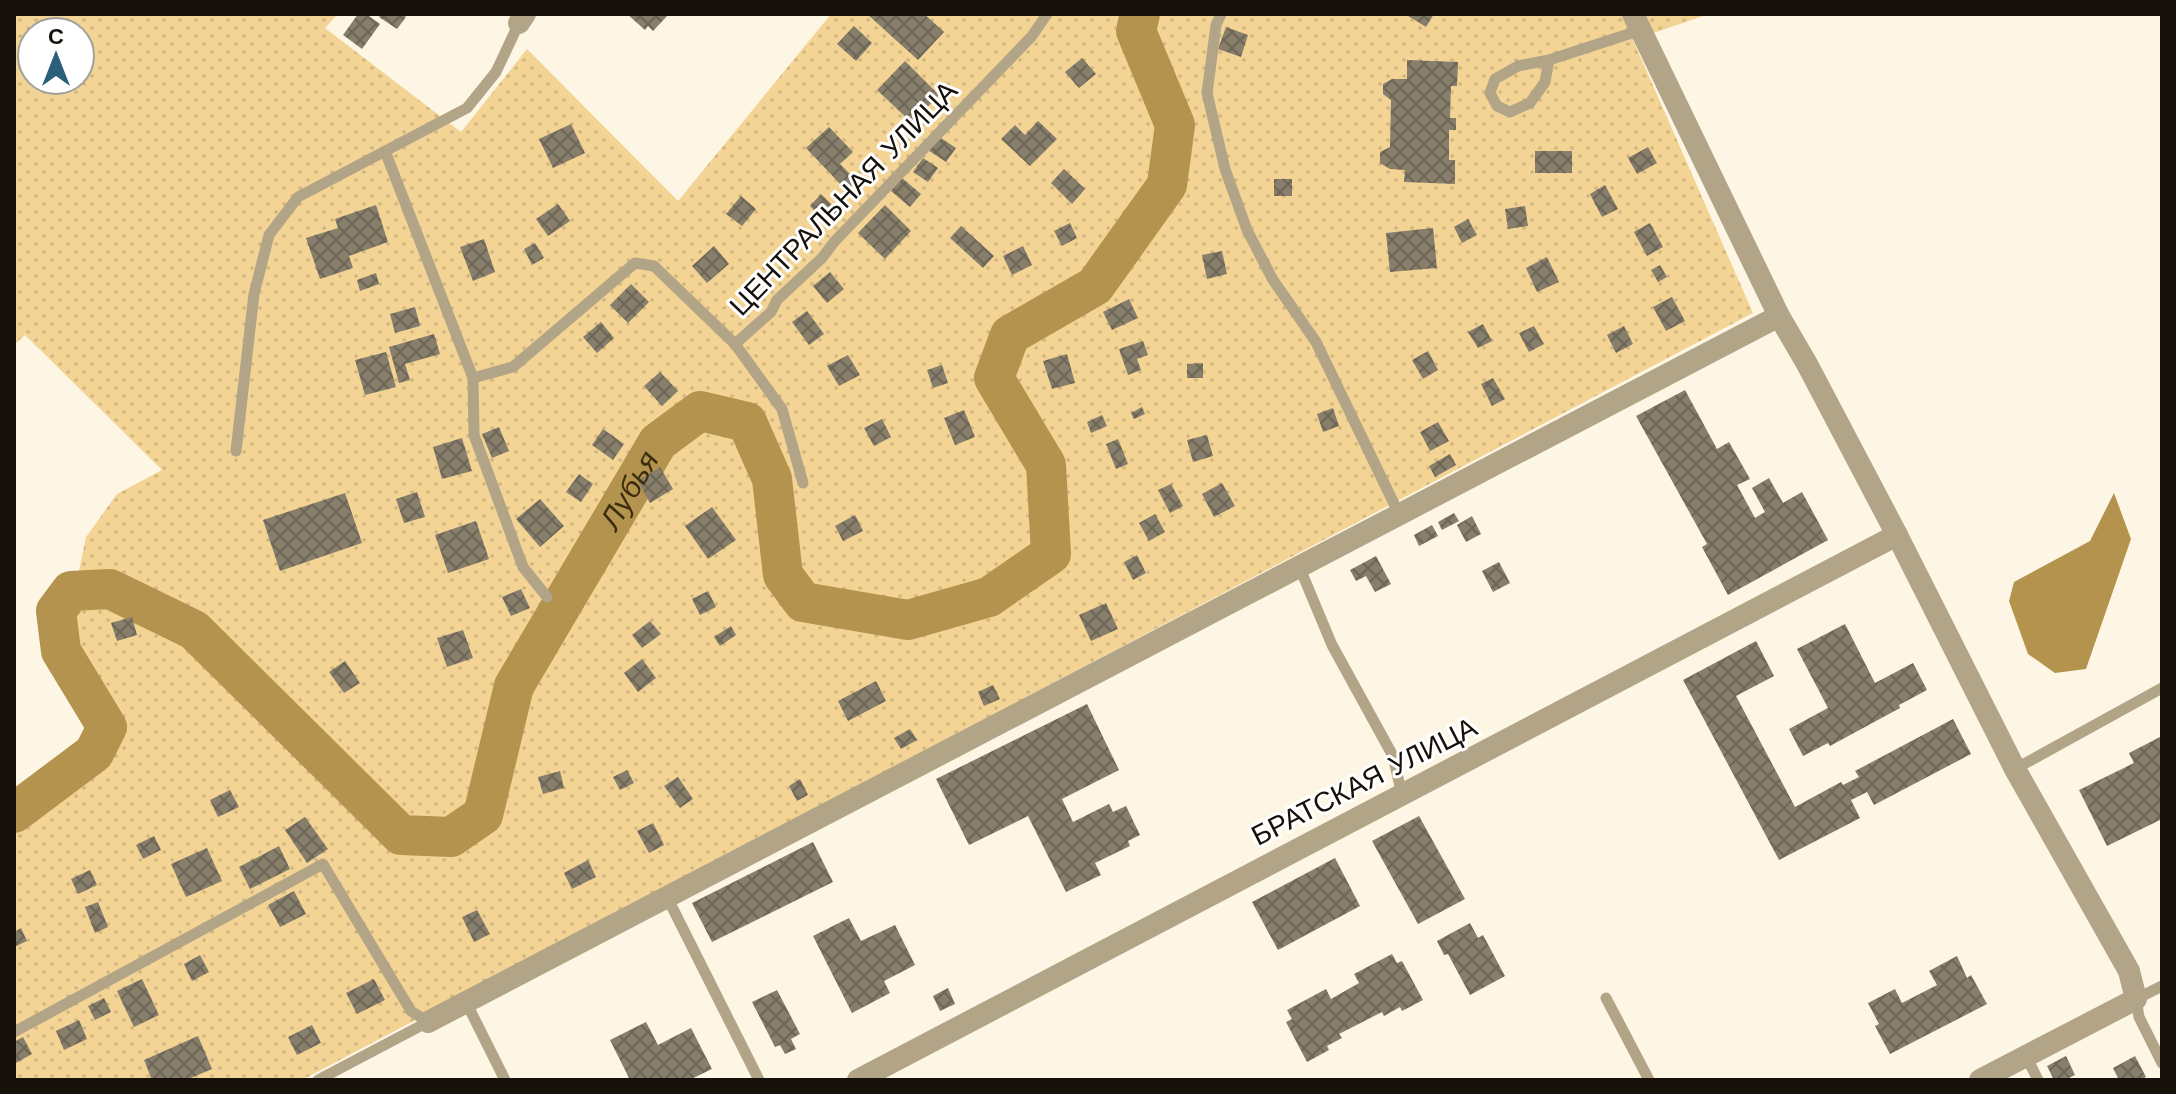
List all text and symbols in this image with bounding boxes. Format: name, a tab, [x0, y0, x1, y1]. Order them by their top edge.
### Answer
north arrow	[16, 16, 96, 96]
text: С	[48, 24, 64, 49]
street label: ЦЕНТРАЛЬНАЯ УЛИЦА	[723, 74, 964, 322]
water label: Лубья	[591, 444, 666, 537]
street label: БРАТСКАЯ УЛИЦА	[1246, 710, 1483, 853]

